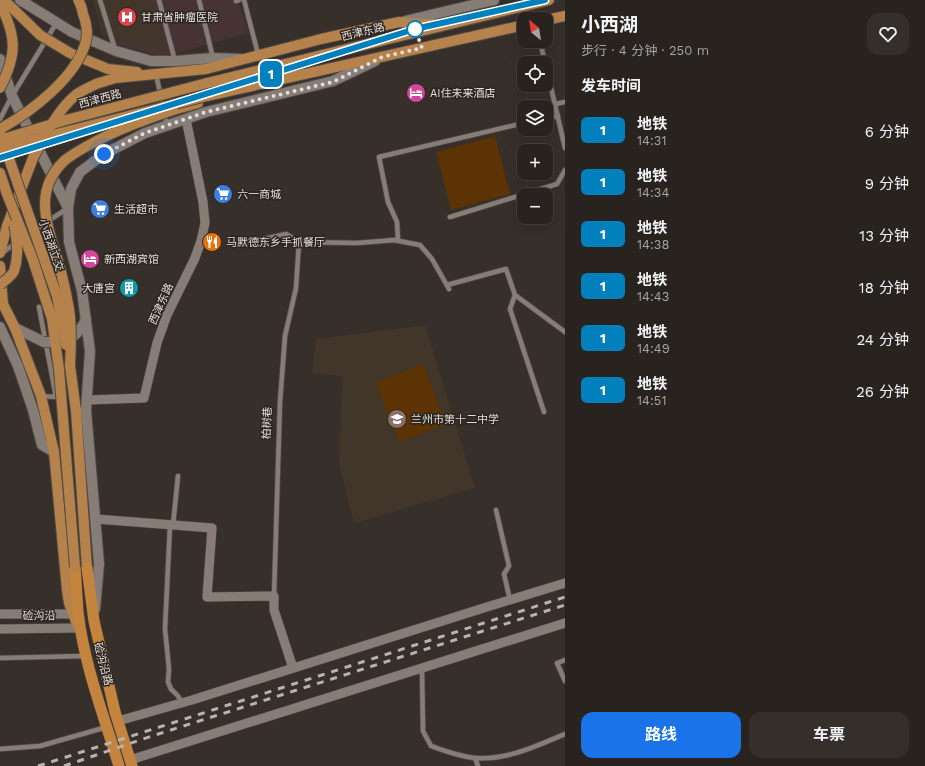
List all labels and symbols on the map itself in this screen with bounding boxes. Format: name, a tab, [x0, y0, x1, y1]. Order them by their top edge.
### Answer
hospital icon: 甘肃省肿瘤医院	[116, 6, 138, 28]
place label: 甘肃省肿瘤医院	[141, 11, 218, 24]
north arrow	[517, 12, 553, 48]
street label: 西津东路	[340, 20, 386, 44]
unlabelled marker	[406, 20, 424, 38]
line badge: 1	[258, 61, 284, 87]
hotel icon: AI住未来酒店	[405, 82, 427, 104]
street label: 西津西路	[77, 87, 123, 111]
place label: AI住未来酒店	[430, 87, 496, 100]
your location	[94, 144, 114, 164]
supermarket icon: 六一商城	[212, 183, 234, 205]
place label: 六一商城	[237, 188, 281, 201]
supermarket icon: 生活超市	[89, 198, 111, 220]
place label: 生活超市	[114, 203, 158, 216]
street label: 小西湖立交	[36, 217, 66, 273]
restaurant icon: 马默德东乡手抓餐厅	[201, 231, 223, 253]
place label: 马默德东乡手抓餐厅	[226, 236, 325, 249]
hotel icon: 新西湖宾馆	[79, 248, 101, 270]
place label: 新西湖宾馆	[104, 253, 159, 266]
building icon: 大唐宫	[118, 277, 140, 299]
street label: 西津东路	[146, 281, 176, 327]
place label: 大唐宫	[82, 282, 115, 295]
street label: 柏树巷	[260, 406, 274, 440]
school or university icon: 兰州市第十二中学	[386, 408, 408, 430]
place label: 兰州市第十二中学	[411, 413, 499, 426]
street label: 硷沟沿	[22, 609, 56, 623]
street label: 硷沟沿路	[91, 641, 115, 687]

